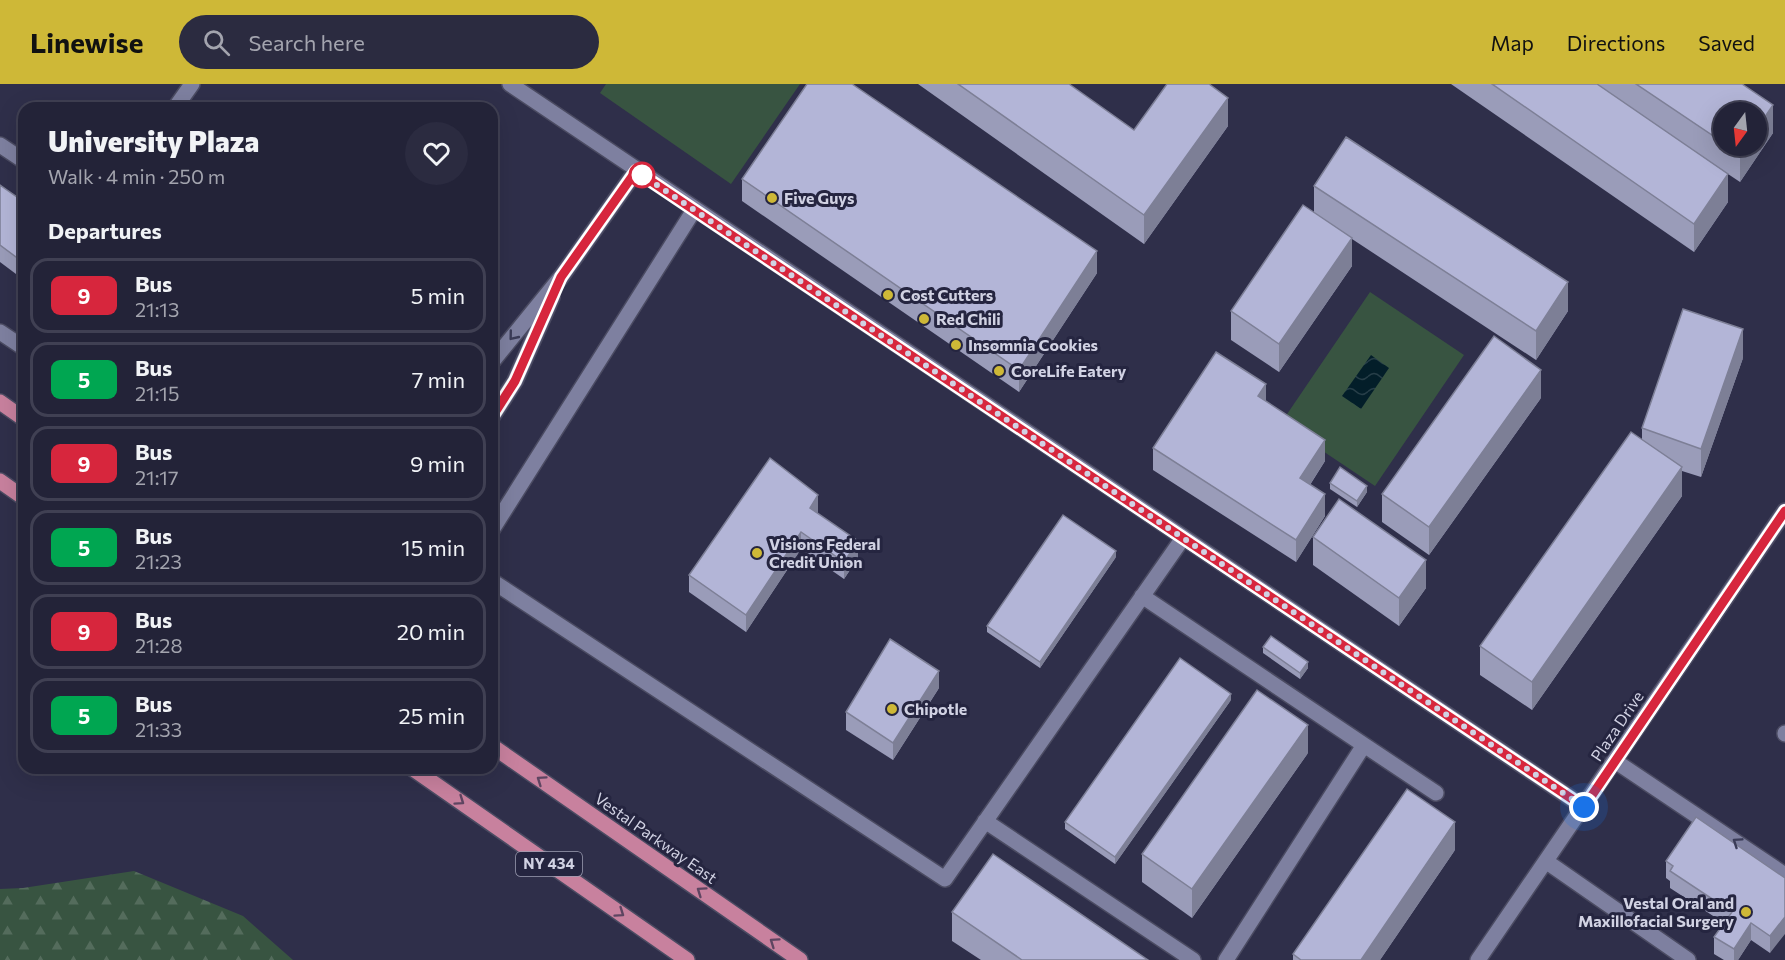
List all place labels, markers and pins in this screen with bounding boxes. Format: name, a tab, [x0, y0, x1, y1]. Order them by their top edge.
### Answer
unlabelled marker	[629, 162, 655, 188]
place label: Five Guys	[784, 188, 854, 207]
marker: Five Guys	[765, 191, 779, 205]
place label: Cost Cutters	[900, 285, 993, 304]
marker: Cost Cutters	[881, 288, 895, 302]
place label: Red Chili	[936, 309, 1001, 328]
marker: Red Chili	[917, 312, 931, 326]
place label: Insomnia Cookies	[968, 335, 1098, 354]
marker: Insomnia Cookies	[949, 338, 963, 352]
place label: CoreLife Eatery	[1011, 361, 1126, 380]
marker: CoreLife Eatery	[992, 364, 1006, 378]
place label: Visions Federal Credit Union	[769, 534, 881, 571]
marker: Visions Federal Credit Union	[750, 546, 764, 560]
place label: Chipotle	[904, 699, 967, 718]
marker: Chipotle	[885, 702, 899, 716]
place label: Vestal Oral and Maxillofacial Surgery	[1578, 893, 1734, 930]
marker: Vestal Oral and Maxillofacial Surgery	[1739, 905, 1753, 919]

